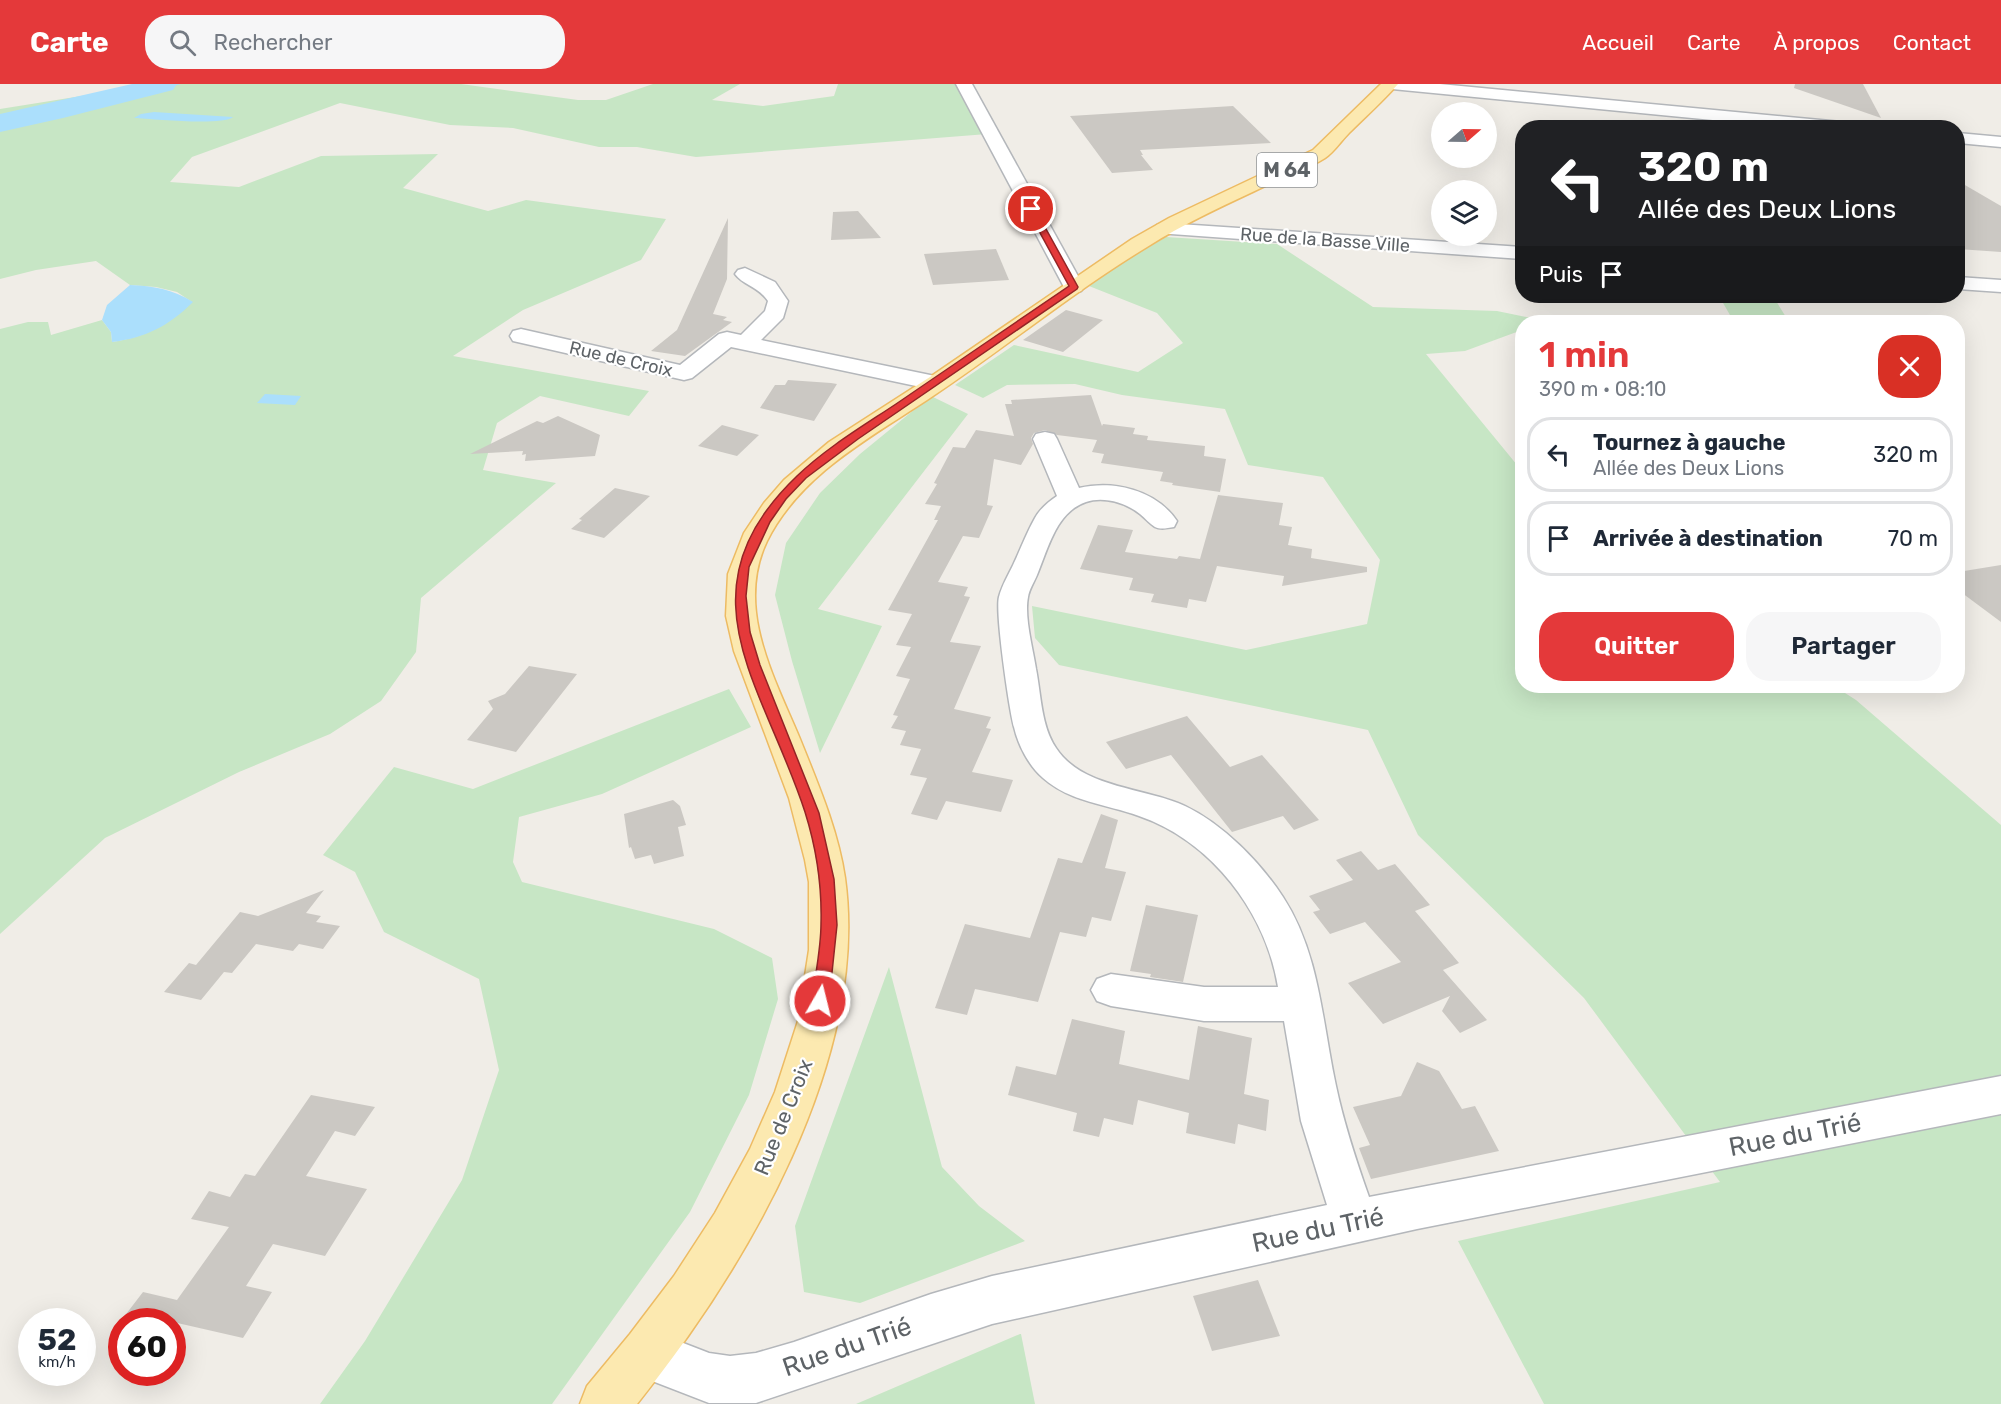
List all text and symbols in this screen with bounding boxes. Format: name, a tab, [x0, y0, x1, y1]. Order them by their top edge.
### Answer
search box	[145, 15, 565, 69]
text: Carte	[30, 26, 109, 59]
icon: search	[166, 26, 199, 59]
text: Rechercher	[214, 29, 332, 56]
text: Accueil	[1582, 30, 1654, 55]
text: Carte	[1687, 30, 1740, 55]
text: À propos	[1773, 30, 1860, 55]
text: Contact	[1893, 30, 1971, 55]
north arrow	[1431, 102, 1497, 168]
map controls	[1431, 102, 1497, 246]
text: 320 m	[1638, 142, 1769, 192]
icon: left	[1539, 144, 1617, 222]
road number: M 64	[1257, 153, 1317, 187]
button: layers	[1431, 180, 1497, 246]
pin	[1005, 183, 1056, 234]
icon: arrive	[1014, 192, 1047, 225]
text: Allée des Deux Lions	[1638, 193, 1896, 225]
street label: Rue de la Basse Ville	[1239, 223, 1411, 257]
icon: arrive	[1595, 258, 1628, 291]
text: Puis	[1539, 261, 1583, 288]
text: 1 min	[1539, 333, 1630, 376]
button: close	[1878, 335, 1941, 398]
street label: Rue de Croix	[567, 336, 675, 382]
text: 390 m · 08:10	[1539, 377, 1666, 401]
text: Tournez à gauche	[1593, 429, 1786, 456]
icon: left	[1542, 438, 1575, 471]
text: 320 m	[1873, 441, 1938, 468]
text: Allée des Deux Lions	[1593, 456, 1784, 480]
icon: arrive	[1542, 522, 1575, 555]
text: Arrivée à destination	[1593, 525, 1823, 552]
text: 70 m	[1888, 525, 1938, 552]
button: Quitter	[1539, 612, 1734, 681]
button: Partager	[1746, 612, 1941, 681]
position arrow	[788, 969, 852, 1033]
street label: Rue de Croix	[748, 1055, 818, 1179]
street label: Rue du Trié	[1726, 1107, 1864, 1163]
street label: Rue du Trié	[1249, 1201, 1387, 1259]
speed limit sign: 60	[108, 1308, 186, 1386]
street label: Rue du Trié	[779, 1311, 915, 1383]
text: 52	[38, 1322, 76, 1358]
text: km/h	[38, 1353, 76, 1371]

